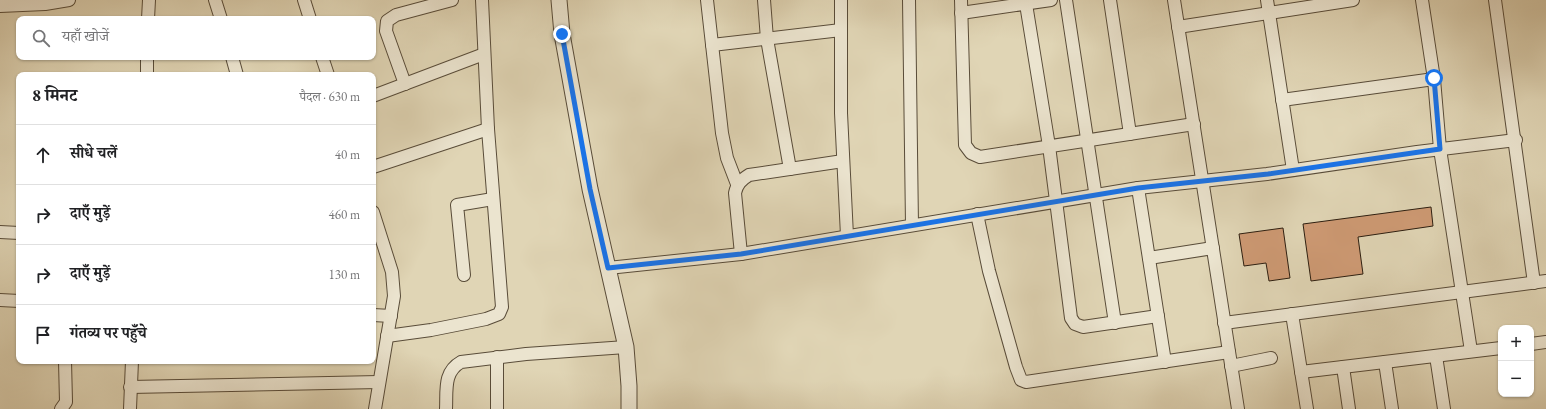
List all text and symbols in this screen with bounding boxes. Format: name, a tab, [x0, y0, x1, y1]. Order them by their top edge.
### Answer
search box	[16, 16, 376, 60]
route end	[553, 25, 571, 43]
text: यहाँ खोजें	[62, 26, 109, 45]
icon: search	[30, 27, 52, 49]
route start	[1425, 69, 1443, 87]
text: 8 मिनट	[32, 84, 77, 106]
text: पैदल · 630 m	[300, 88, 360, 105]
text: सीधे चलें	[70, 143, 117, 162]
icon: ahead	[32, 144, 54, 166]
text: 40 m	[335, 146, 360, 163]
text: दाएँ मुड़ें	[70, 203, 110, 222]
icon: right	[32, 204, 54, 226]
text: 460 m	[329, 206, 360, 223]
text: दाएँ मुड़ें	[70, 263, 110, 282]
icon: right	[32, 264, 54, 286]
text: 130 m	[329, 266, 360, 283]
text: गंतव्य पर पहुँचे	[70, 323, 147, 342]
icon: arrive	[32, 324, 54, 346]
map controls	[1498, 325, 1534, 397]
button: +	[1498, 325, 1534, 361]
button: −	[1498, 361, 1534, 397]

